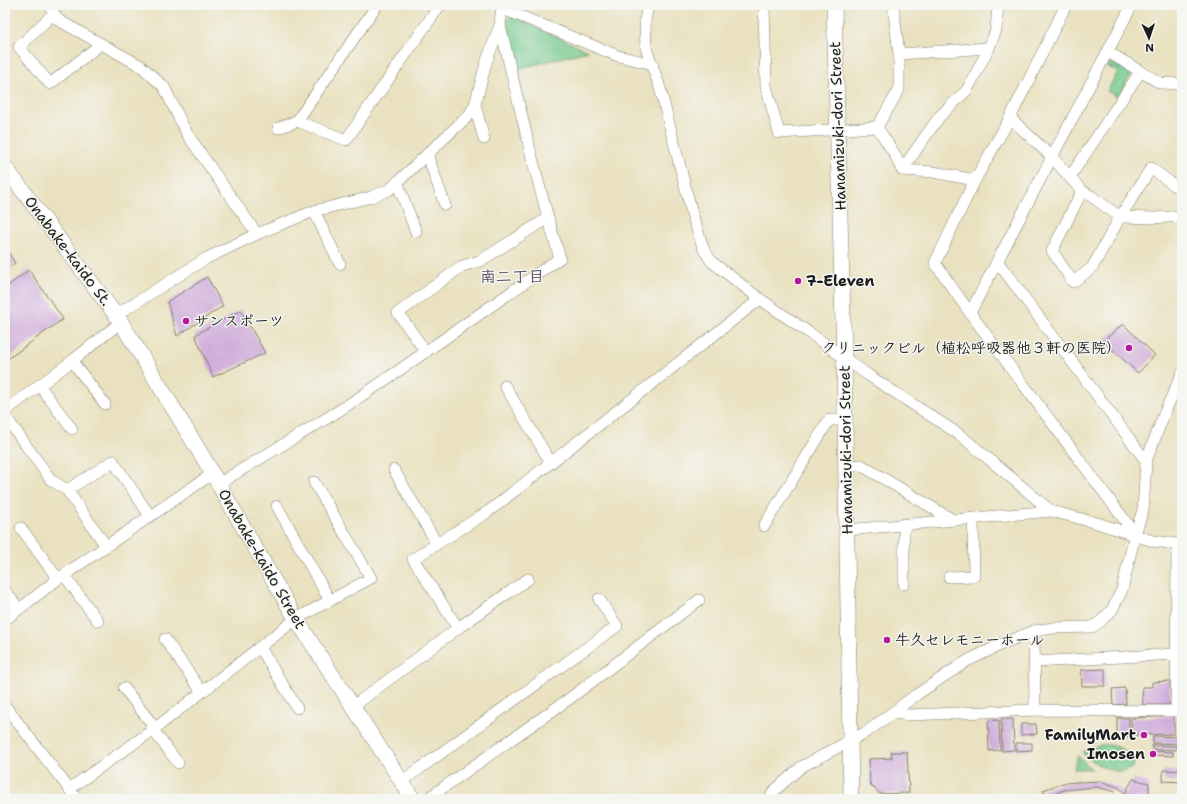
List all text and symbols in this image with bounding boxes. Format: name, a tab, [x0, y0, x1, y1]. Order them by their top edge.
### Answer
north arrow	[1129, 18, 1169, 58]
text: N	[1144, 40, 1154, 55]
street label: Hanamizuki-dori Street	[825, 41, 851, 211]
street label: Onabake-kaido St.	[20, 192, 116, 310]
district label: 南二丁目	[480, 266, 544, 287]
place label: 7-Eleven	[806, 271, 875, 291]
marker: 7-Eleven	[793, 276, 803, 286]
place label: サンスポーツ	[194, 311, 284, 331]
marker: サンスポーツ	[181, 316, 191, 326]
place label: クリニックビル（植松呼吸器他３軒の医院）	[821, 338, 1121, 358]
marker: クリニックビル（植松呼吸器他３軒の医院）	[1124, 343, 1134, 353]
street label: Hanamizuki-dori Street	[835, 365, 857, 535]
street label: Onabake-kaido Street	[214, 485, 310, 633]
place label: 牛久セレモニーホール	[895, 630, 1044, 650]
marker: 牛久セレモニーホール	[882, 635, 892, 645]
place label: FamilyMart	[1045, 725, 1136, 745]
marker: FamilyMart	[1139, 730, 1149, 740]
place label: Imosen	[1087, 744, 1145, 764]
marker: Imosen	[1148, 749, 1158, 759]

